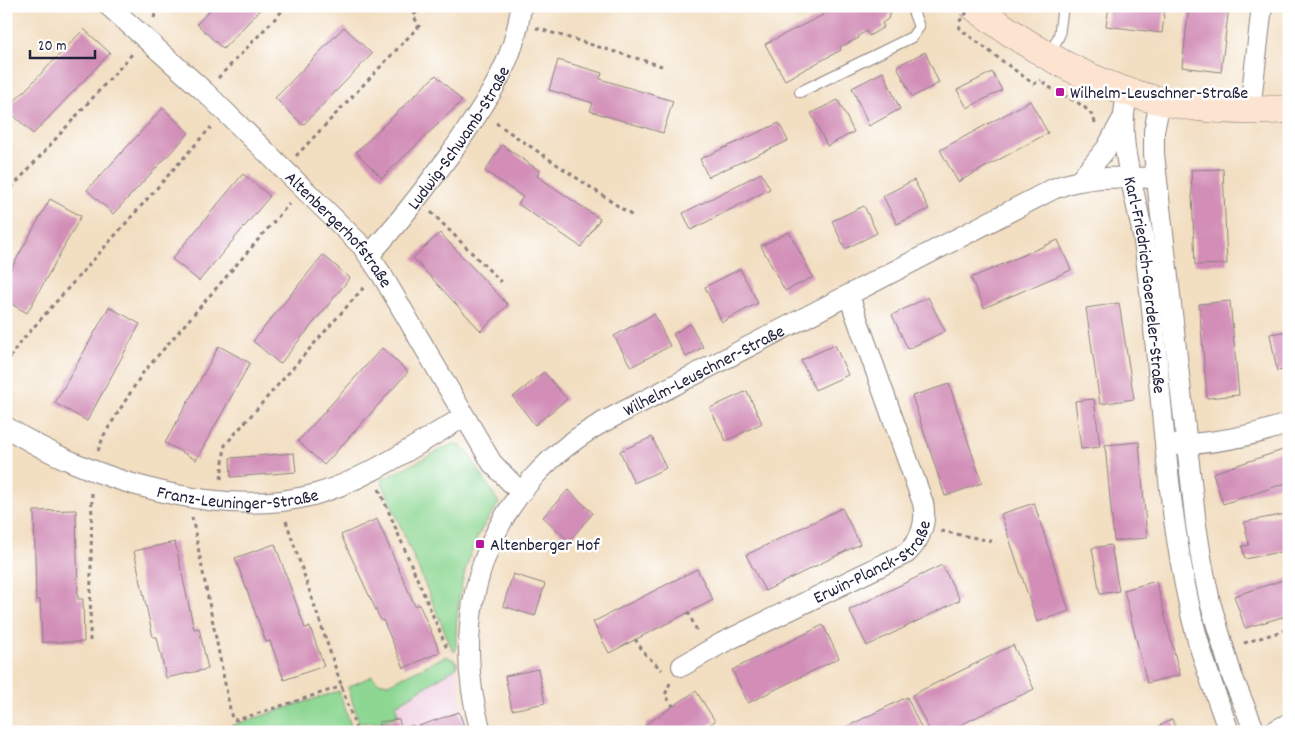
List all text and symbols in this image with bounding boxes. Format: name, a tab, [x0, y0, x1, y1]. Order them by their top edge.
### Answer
scale bar	[30, 28, 95, 60]
text: 20 m	[38, 36, 66, 58]
street label: Ludwig-Schwamb-Straße	[403, 63, 518, 216]
place label: Wilhelm-Leuschner-Straße	[1070, 82, 1248, 107]
marker: Wilhelm-Leuschner-Straße	[1054, 86, 1066, 98]
street label: Altenbergerhofstraße	[278, 167, 397, 293]
street label: Karl-Friedrich-Goerdeler-Straße	[1115, 174, 1170, 395]
street label: Wilhelm-Leuschner-Straße	[620, 320, 790, 424]
street label: Franz-Leuninger-Straße	[154, 481, 322, 518]
street label: Erwin-Planck-Straße	[810, 519, 939, 612]
place label: Altenberger Hof	[490, 534, 600, 559]
marker: Altenberger Hof	[474, 538, 486, 550]

